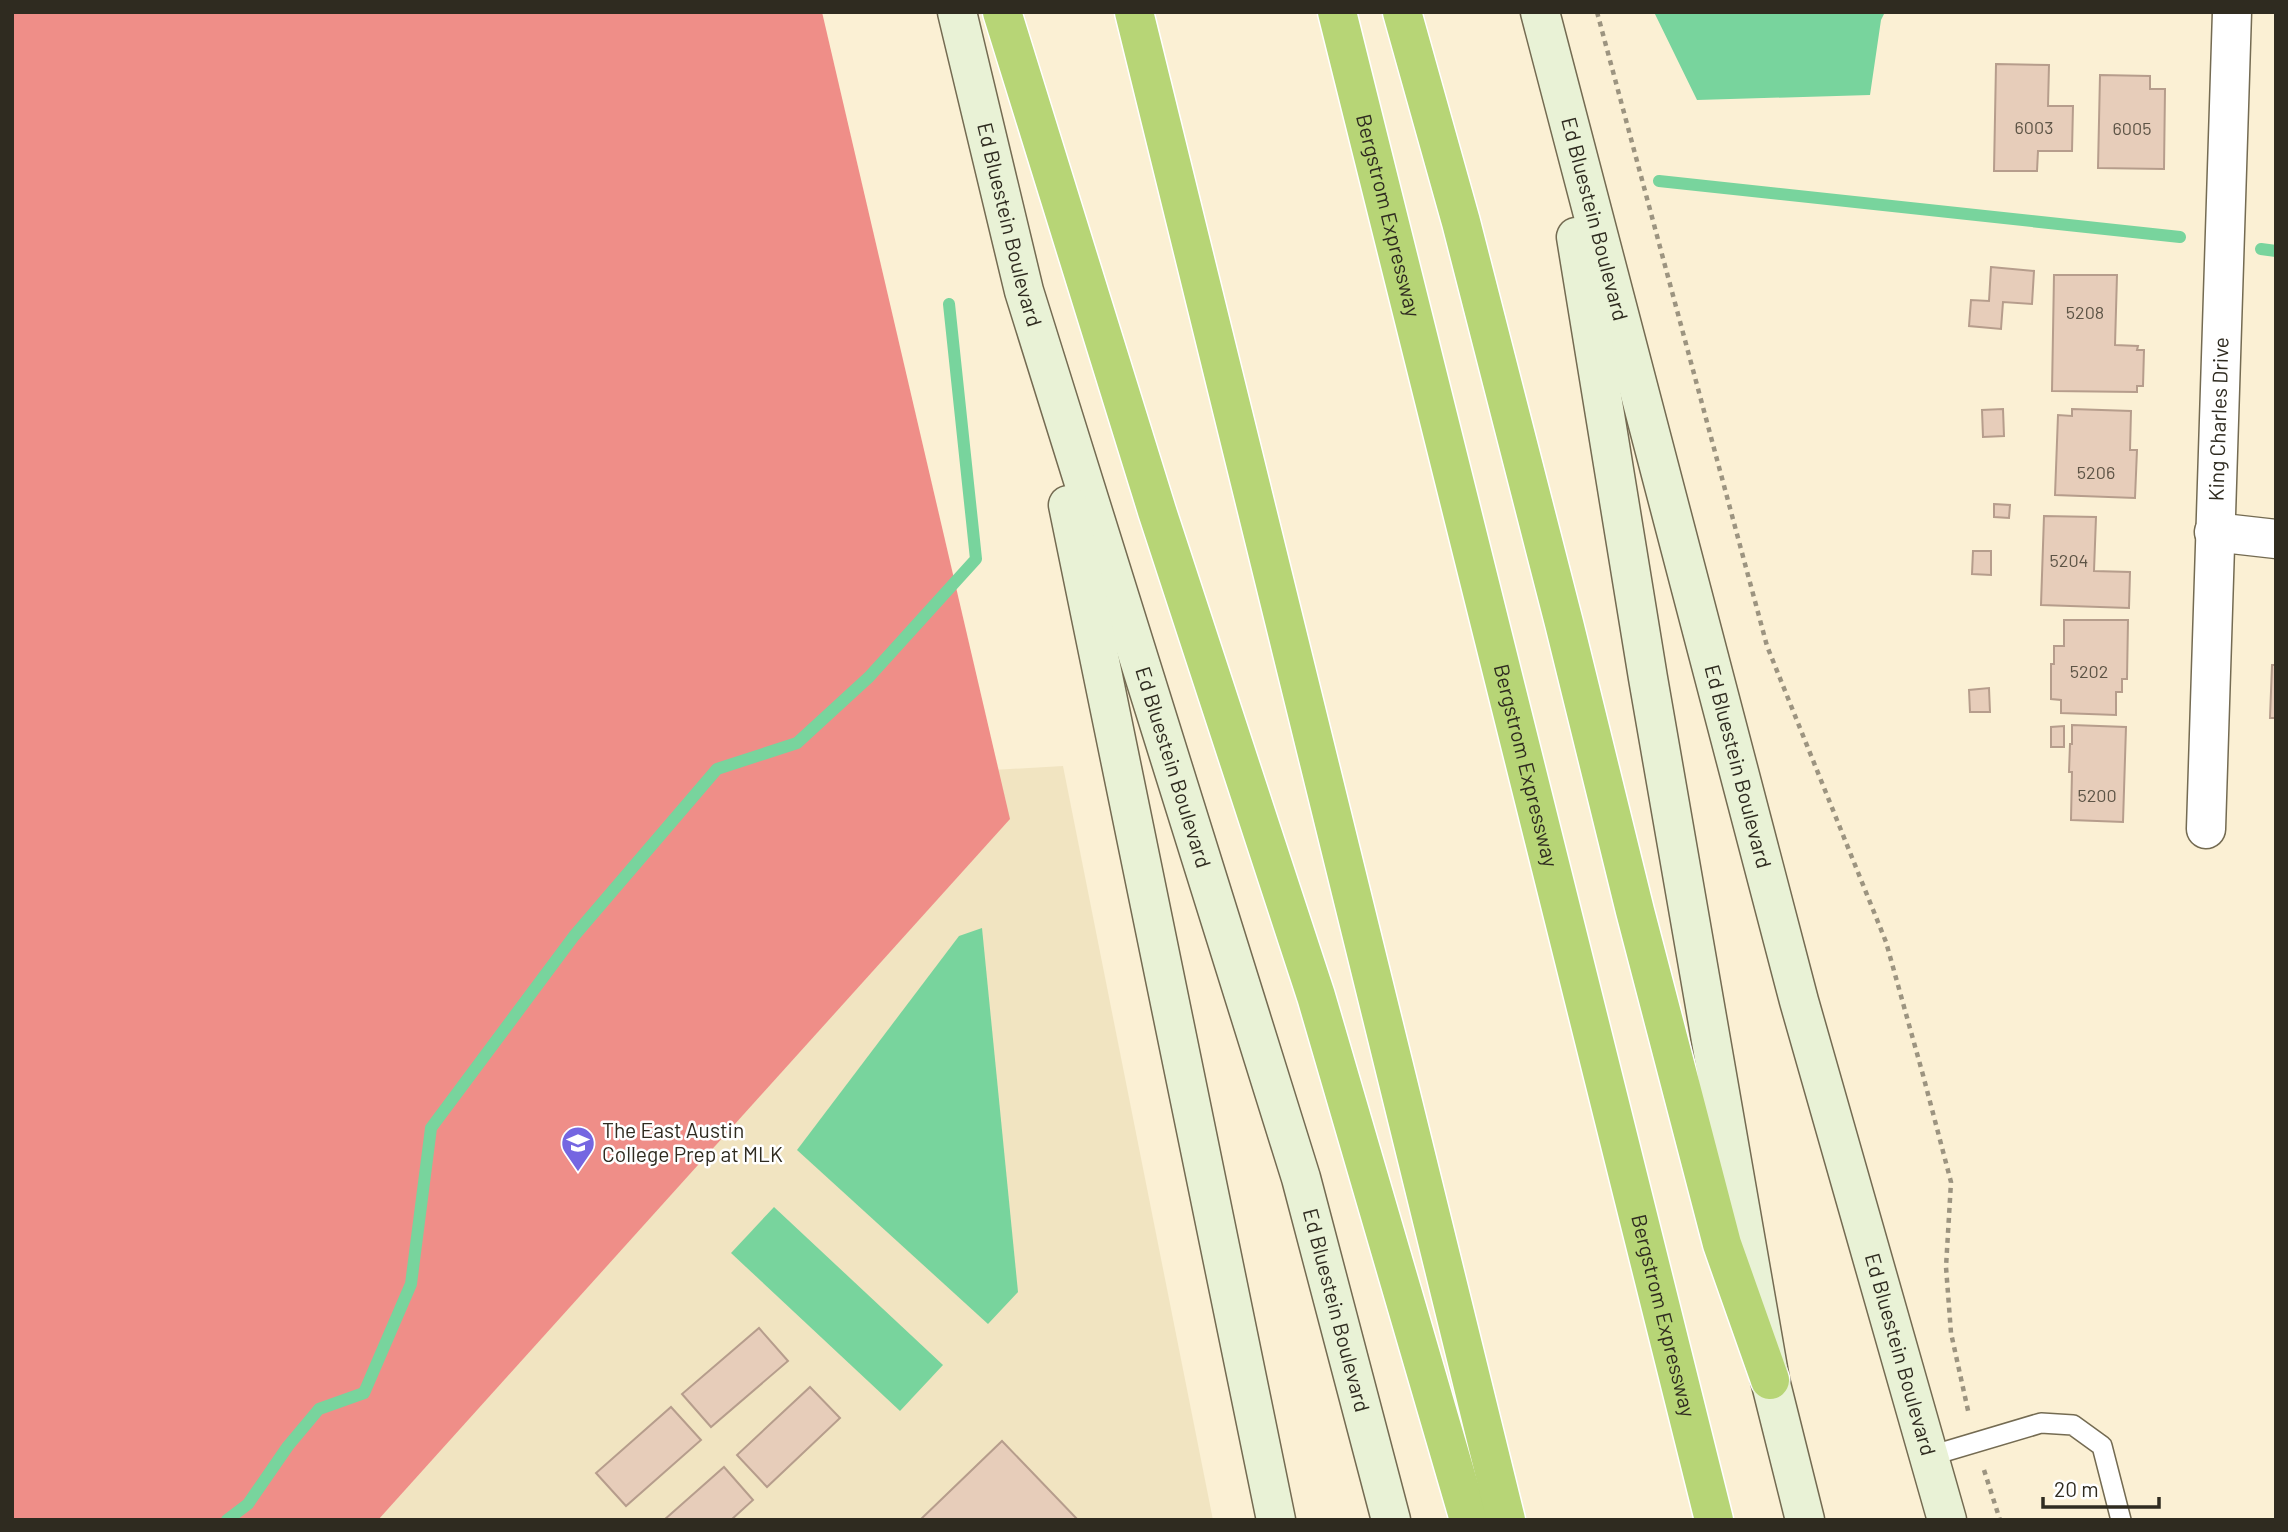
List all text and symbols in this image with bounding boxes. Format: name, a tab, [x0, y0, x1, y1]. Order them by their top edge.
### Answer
street label: Bergstrom Expressway	[1352, 111, 1427, 320]
street label: Ed Bluestein Boulevard	[1557, 114, 1634, 323]
house number: 6003	[2015, 116, 2053, 138]
house number: 6005	[2113, 117, 2151, 139]
street label: Ed Bluestein Boulevard	[973, 120, 1048, 329]
house number: 5208	[2066, 301, 2104, 323]
street label: King Charles Drive	[2202, 337, 2233, 502]
house number: 5206	[2077, 461, 2115, 483]
house number: 5204	[2050, 549, 2089, 571]
house number: 5202	[2070, 660, 2108, 682]
street label: Bergstrom Expressway	[1489, 661, 1564, 870]
street label: Ed Bluestein Boulevard	[1700, 662, 1778, 871]
street label: Ed Bluestein Boulevard	[1131, 663, 1217, 871]
house number: 5200	[2077, 784, 2117, 806]
place label: The East Austin College Prep at MLK	[602, 1117, 783, 1166]
school or university icon: The East Austin College Prep at MLK	[559, 1124, 597, 1173]
street label: Ed Bluestein Boulevard	[1299, 1206, 1376, 1414]
street label: Bergstrom Expressway	[1627, 1211, 1702, 1420]
street label: Ed Bluestein Boulevard	[1861, 1250, 1942, 1458]
scale bar	[2043, 1466, 2158, 1510]
text: 20 m	[2054, 1476, 2099, 1501]

